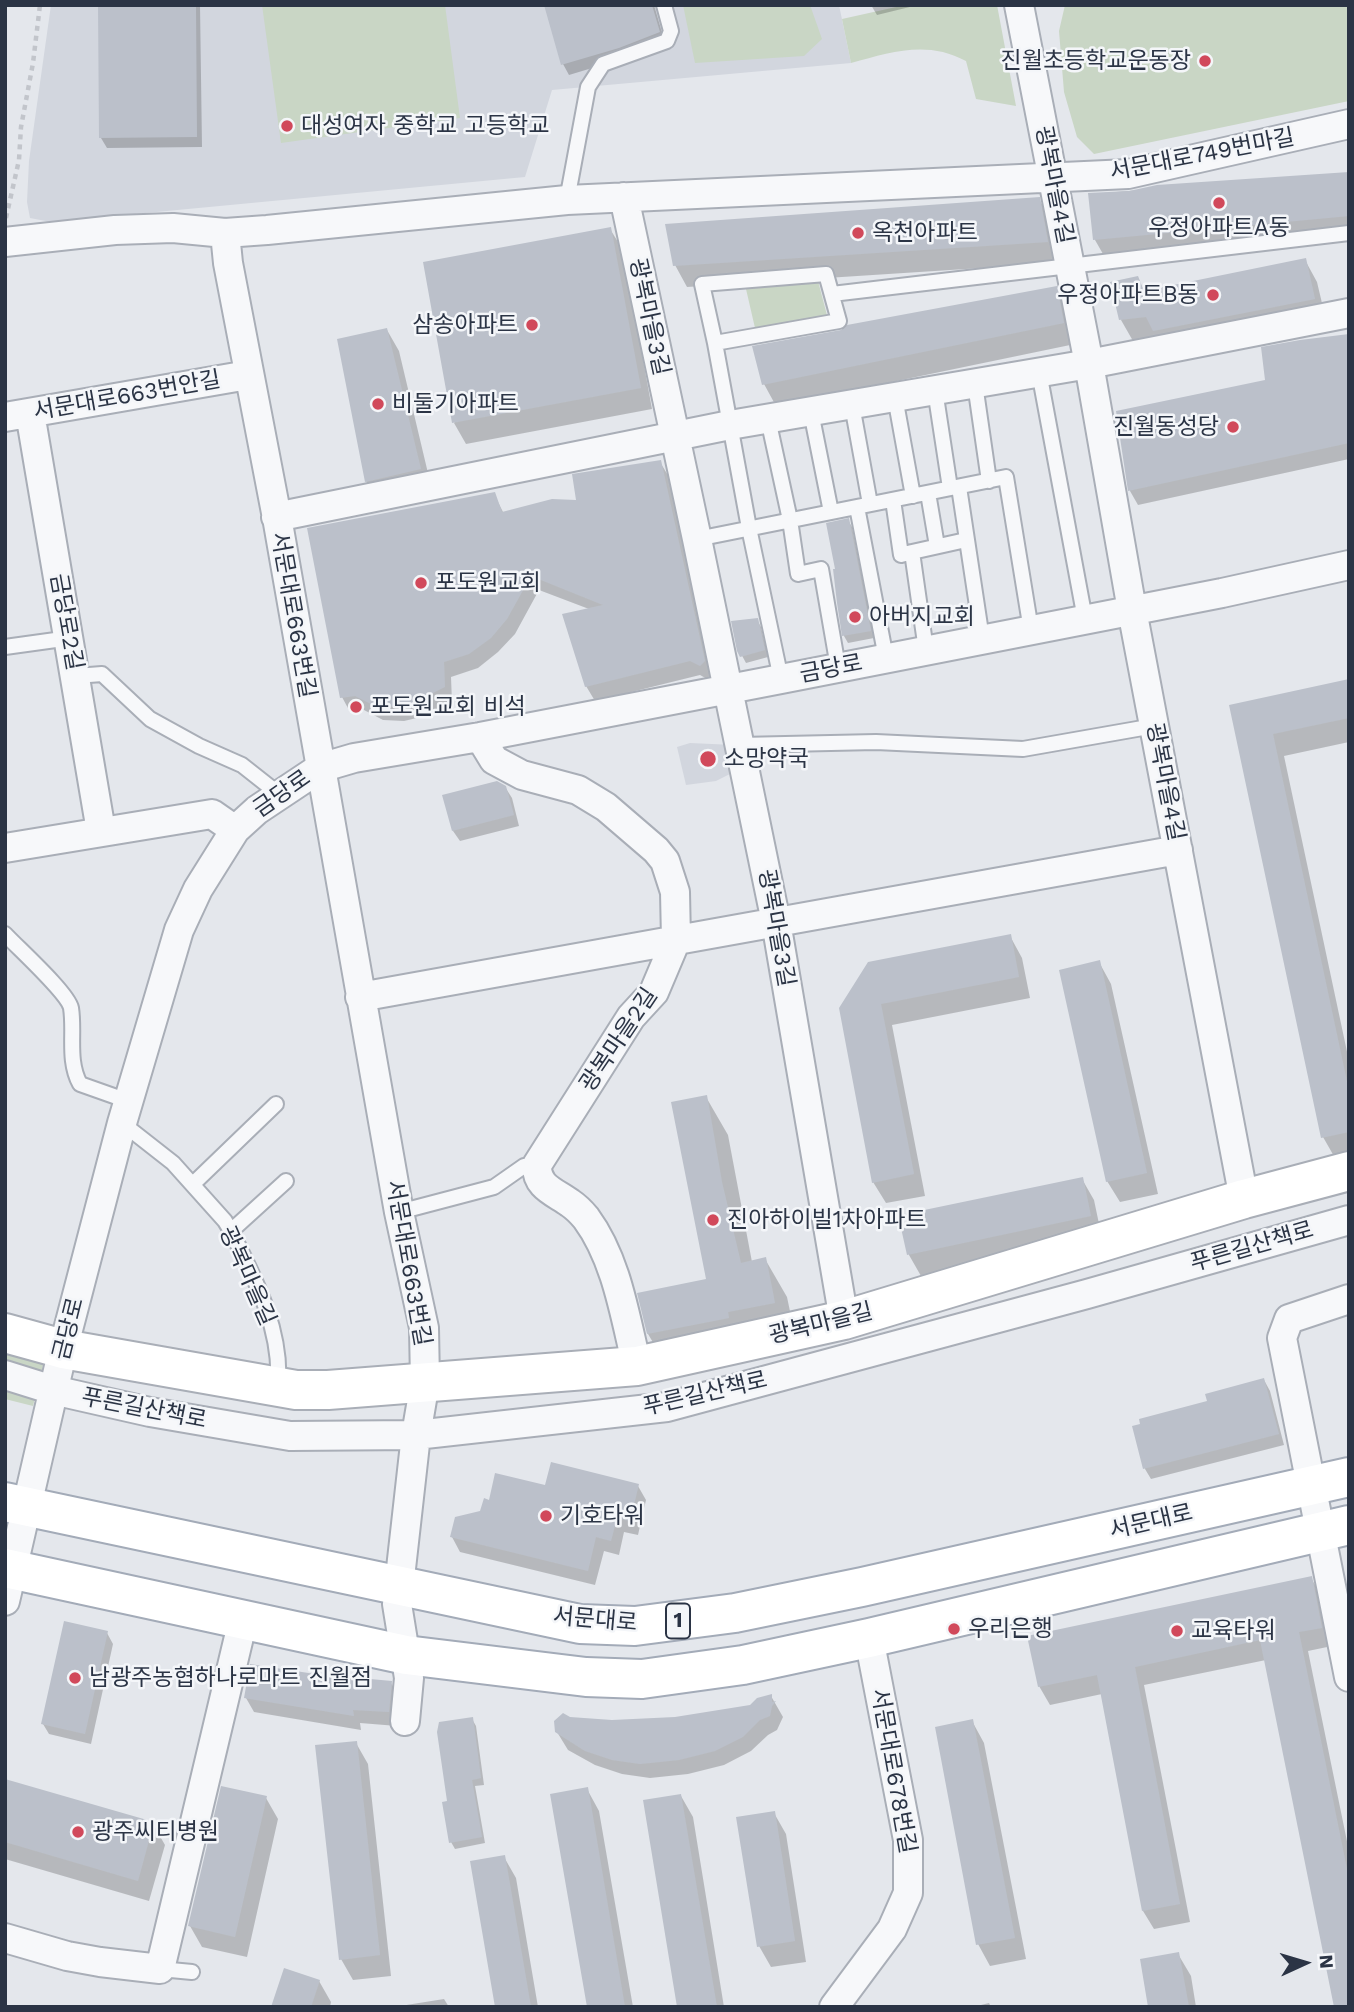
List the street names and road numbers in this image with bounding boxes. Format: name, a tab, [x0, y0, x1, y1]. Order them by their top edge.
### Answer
street label: 광복마을4길	[1029, 124, 1079, 246]
street label: 서문대로749번마길	[1107, 124, 1297, 186]
street label: 광복마을3길	[623, 256, 675, 378]
street label: 서문대로663번안길	[31, 366, 223, 426]
street label: 서문대로663번길	[265, 530, 321, 700]
street label: 금당로2길	[44, 571, 88, 673]
street label: 금당로	[797, 649, 865, 689]
street label: 광복마을4길	[1140, 721, 1190, 843]
street label: 금당로	[248, 764, 316, 824]
street label: 광복마을3길	[752, 867, 800, 989]
street label: 광복마을2길	[574, 983, 664, 1097]
street label: 서문대로663번길	[380, 1178, 436, 1348]
street label: 푸른길산책로	[1187, 1216, 1317, 1278]
street label: 광복마을길	[213, 1222, 281, 1330]
street label: 금당로	[48, 1295, 90, 1363]
street label: 광복마을길	[766, 1298, 876, 1350]
street label: 푸른길산책로	[640, 1366, 770, 1422]
street label: 푸른길산책로	[79, 1383, 209, 1435]
street label: 서문대로	[1107, 1499, 1195, 1545]
street label: 서문대로	[552, 1603, 638, 1637]
road number: 1	[666, 1604, 690, 1638]
street label: 서문대로678번길	[865, 1686, 921, 1856]

